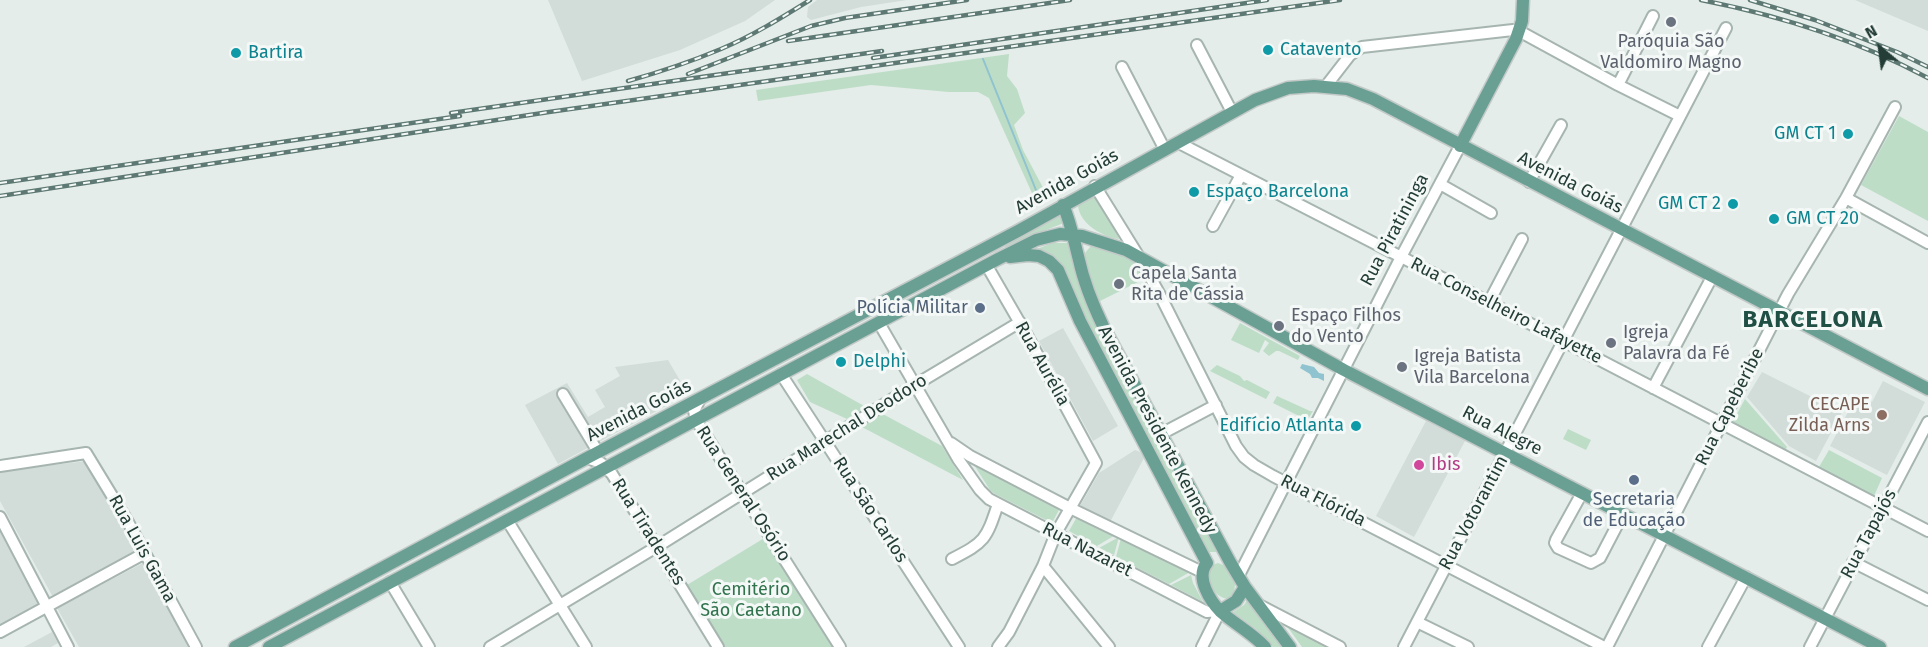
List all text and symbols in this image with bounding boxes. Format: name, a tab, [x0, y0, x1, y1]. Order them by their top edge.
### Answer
marker: Paróquia São Valdomiro Magno	[1664, 15, 1678, 29]
north arrow	[1850, 18, 1910, 78]
text: N	[1862, 21, 1880, 43]
place label: Paróquia São Valdomiro Magno	[1600, 31, 1742, 74]
place label: Catavento	[1280, 39, 1361, 61]
place label: Bartira	[248, 42, 303, 64]
marker: Catavento	[1261, 43, 1275, 57]
marker: Bartira	[229, 46, 243, 60]
place label: GM CT 1	[1774, 123, 1836, 145]
marker: GM CT 1	[1841, 127, 1855, 141]
street label: Avenida Goiás	[1012, 145, 1122, 219]
street label: Avenida Goiás	[1514, 147, 1626, 219]
street label: Rua Piratininga	[1356, 170, 1434, 290]
place label: Espaço Barcelona	[1206, 181, 1349, 203]
marker: Espaço Barcelona	[1187, 185, 1201, 199]
place label: GM CT 2	[1658, 193, 1721, 215]
marker: GM CT 2	[1726, 197, 1740, 211]
place label: GM CT 20	[1786, 208, 1859, 230]
marker: GM CT 20	[1767, 212, 1781, 226]
street label: Rua Conselheiro Lafayette	[1407, 253, 1605, 369]
place label: Capela Santa Rita de Cássia	[1131, 263, 1244, 306]
marker: Capela Santa Rita de Cássia	[1112, 277, 1126, 291]
place label: Polícia Militar	[856, 297, 968, 319]
marker: Polícia Militar	[973, 301, 987, 315]
place label: Espaço Filhos do Vento	[1291, 305, 1401, 348]
district label: BARCELONA	[1742, 306, 1884, 334]
street label: Rua Aurélia	[1010, 318, 1074, 410]
marker: Espaço Filhos do Vento	[1272, 319, 1286, 333]
street label: Avenida Presidente Kennedy	[1093, 322, 1221, 538]
place label: Igreja Palavra da Fé	[1623, 322, 1730, 364]
marker: Igreja Palavra da Fé	[1604, 336, 1618, 350]
street label: Rua Capeberibe	[1691, 345, 1769, 469]
place label: Igreja Batista Vila Barcelona	[1414, 346, 1530, 388]
place label: Delphi	[853, 351, 906, 373]
marker: Delphi	[834, 355, 848, 369]
marker: Igreja Batista Vila Barcelona	[1395, 360, 1409, 374]
street label: Rua Marechal Deodoro	[763, 370, 931, 486]
street label: Avenida Goiás	[583, 375, 695, 447]
place label: CECAPE Zilda Arns	[1789, 394, 1870, 436]
street label: Rua Alegre	[1458, 402, 1546, 460]
marker: CECAPE Zilda Arns	[1875, 408, 1889, 422]
place label: Edifício Atlanta	[1219, 415, 1344, 437]
marker: Edifício Atlanta	[1349, 419, 1363, 433]
street label: Rua General Osório	[691, 422, 795, 566]
street label: Rua Votorantim	[1435, 452, 1513, 574]
street label: Rua São Carlos	[828, 453, 912, 567]
place label: Ibis	[1431, 454, 1460, 476]
marker: Ibis	[1412, 458, 1426, 472]
street label: Rua Flórida	[1277, 470, 1369, 532]
marker: Secretaria de Educação	[1627, 473, 1641, 487]
street label: Rua Tiradentes	[607, 475, 689, 589]
street label: Rua Tapajós	[1836, 486, 1902, 582]
place label: Secretaria de Educação	[1583, 489, 1685, 532]
street label: Rua Luis Gama	[104, 491, 180, 607]
street label: Rua Nazaret	[1038, 518, 1136, 582]
park label: Cemitério São Caetano	[700, 579, 802, 622]

